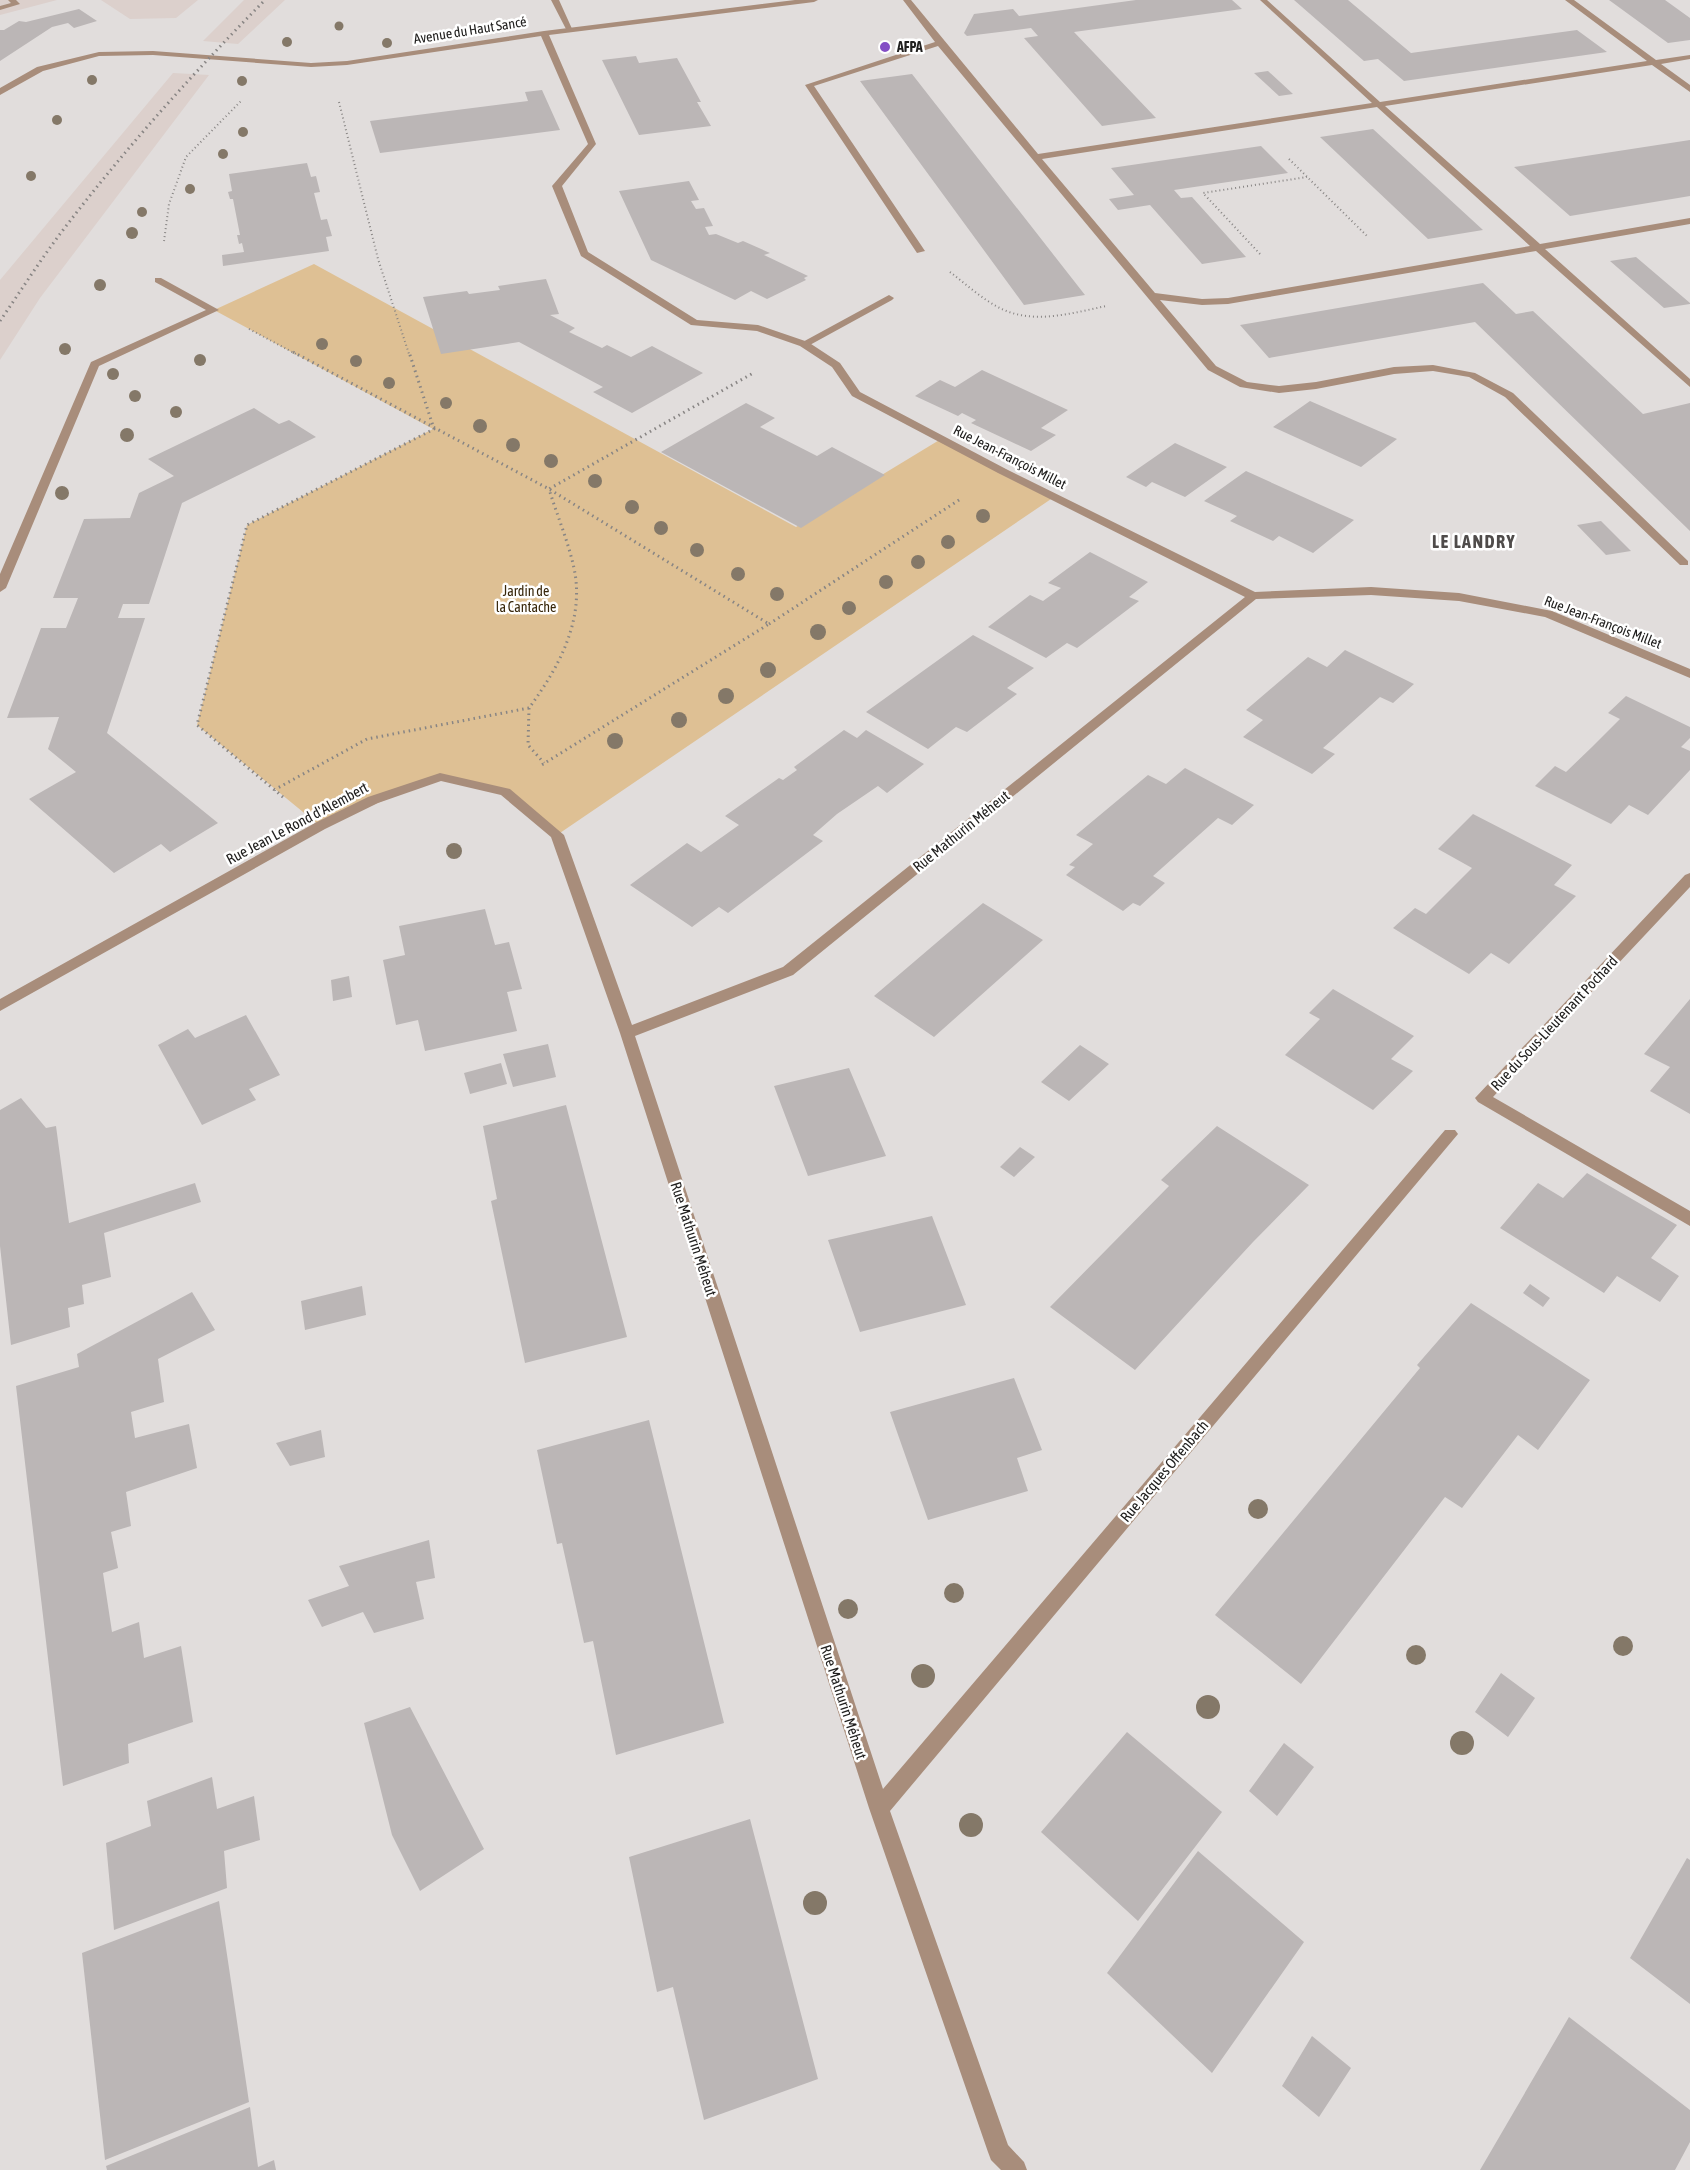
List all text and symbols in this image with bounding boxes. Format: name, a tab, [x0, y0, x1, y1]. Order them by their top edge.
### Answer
street label: Avenue du Haut Sancé	[412, 13, 528, 47]
place label: AFPA	[896, 39, 923, 55]
marker: AFPA	[878, 40, 892, 54]
street label: Rue Jean-François Millet	[951, 422, 1069, 492]
district label: LE LANDRY	[1432, 531, 1516, 552]
park label: Jardin de la Cantache	[496, 583, 556, 615]
street label: Rue Jean-François Millet	[1542, 592, 1664, 652]
street label: Rue Jean Le Rond d'Alembert	[223, 778, 371, 868]
street label: Rue Mathurin Méheut	[909, 787, 1013, 875]
street label: Rue du Sous-Lieutenant Pochard	[1487, 952, 1621, 1094]
street label: Rue Mathurin Méheut	[667, 1180, 721, 1298]
street label: Rue Jacques Offenbach	[1117, 1417, 1211, 1525]
street label: Rue Mathurin Méheut	[817, 1643, 871, 1761]

